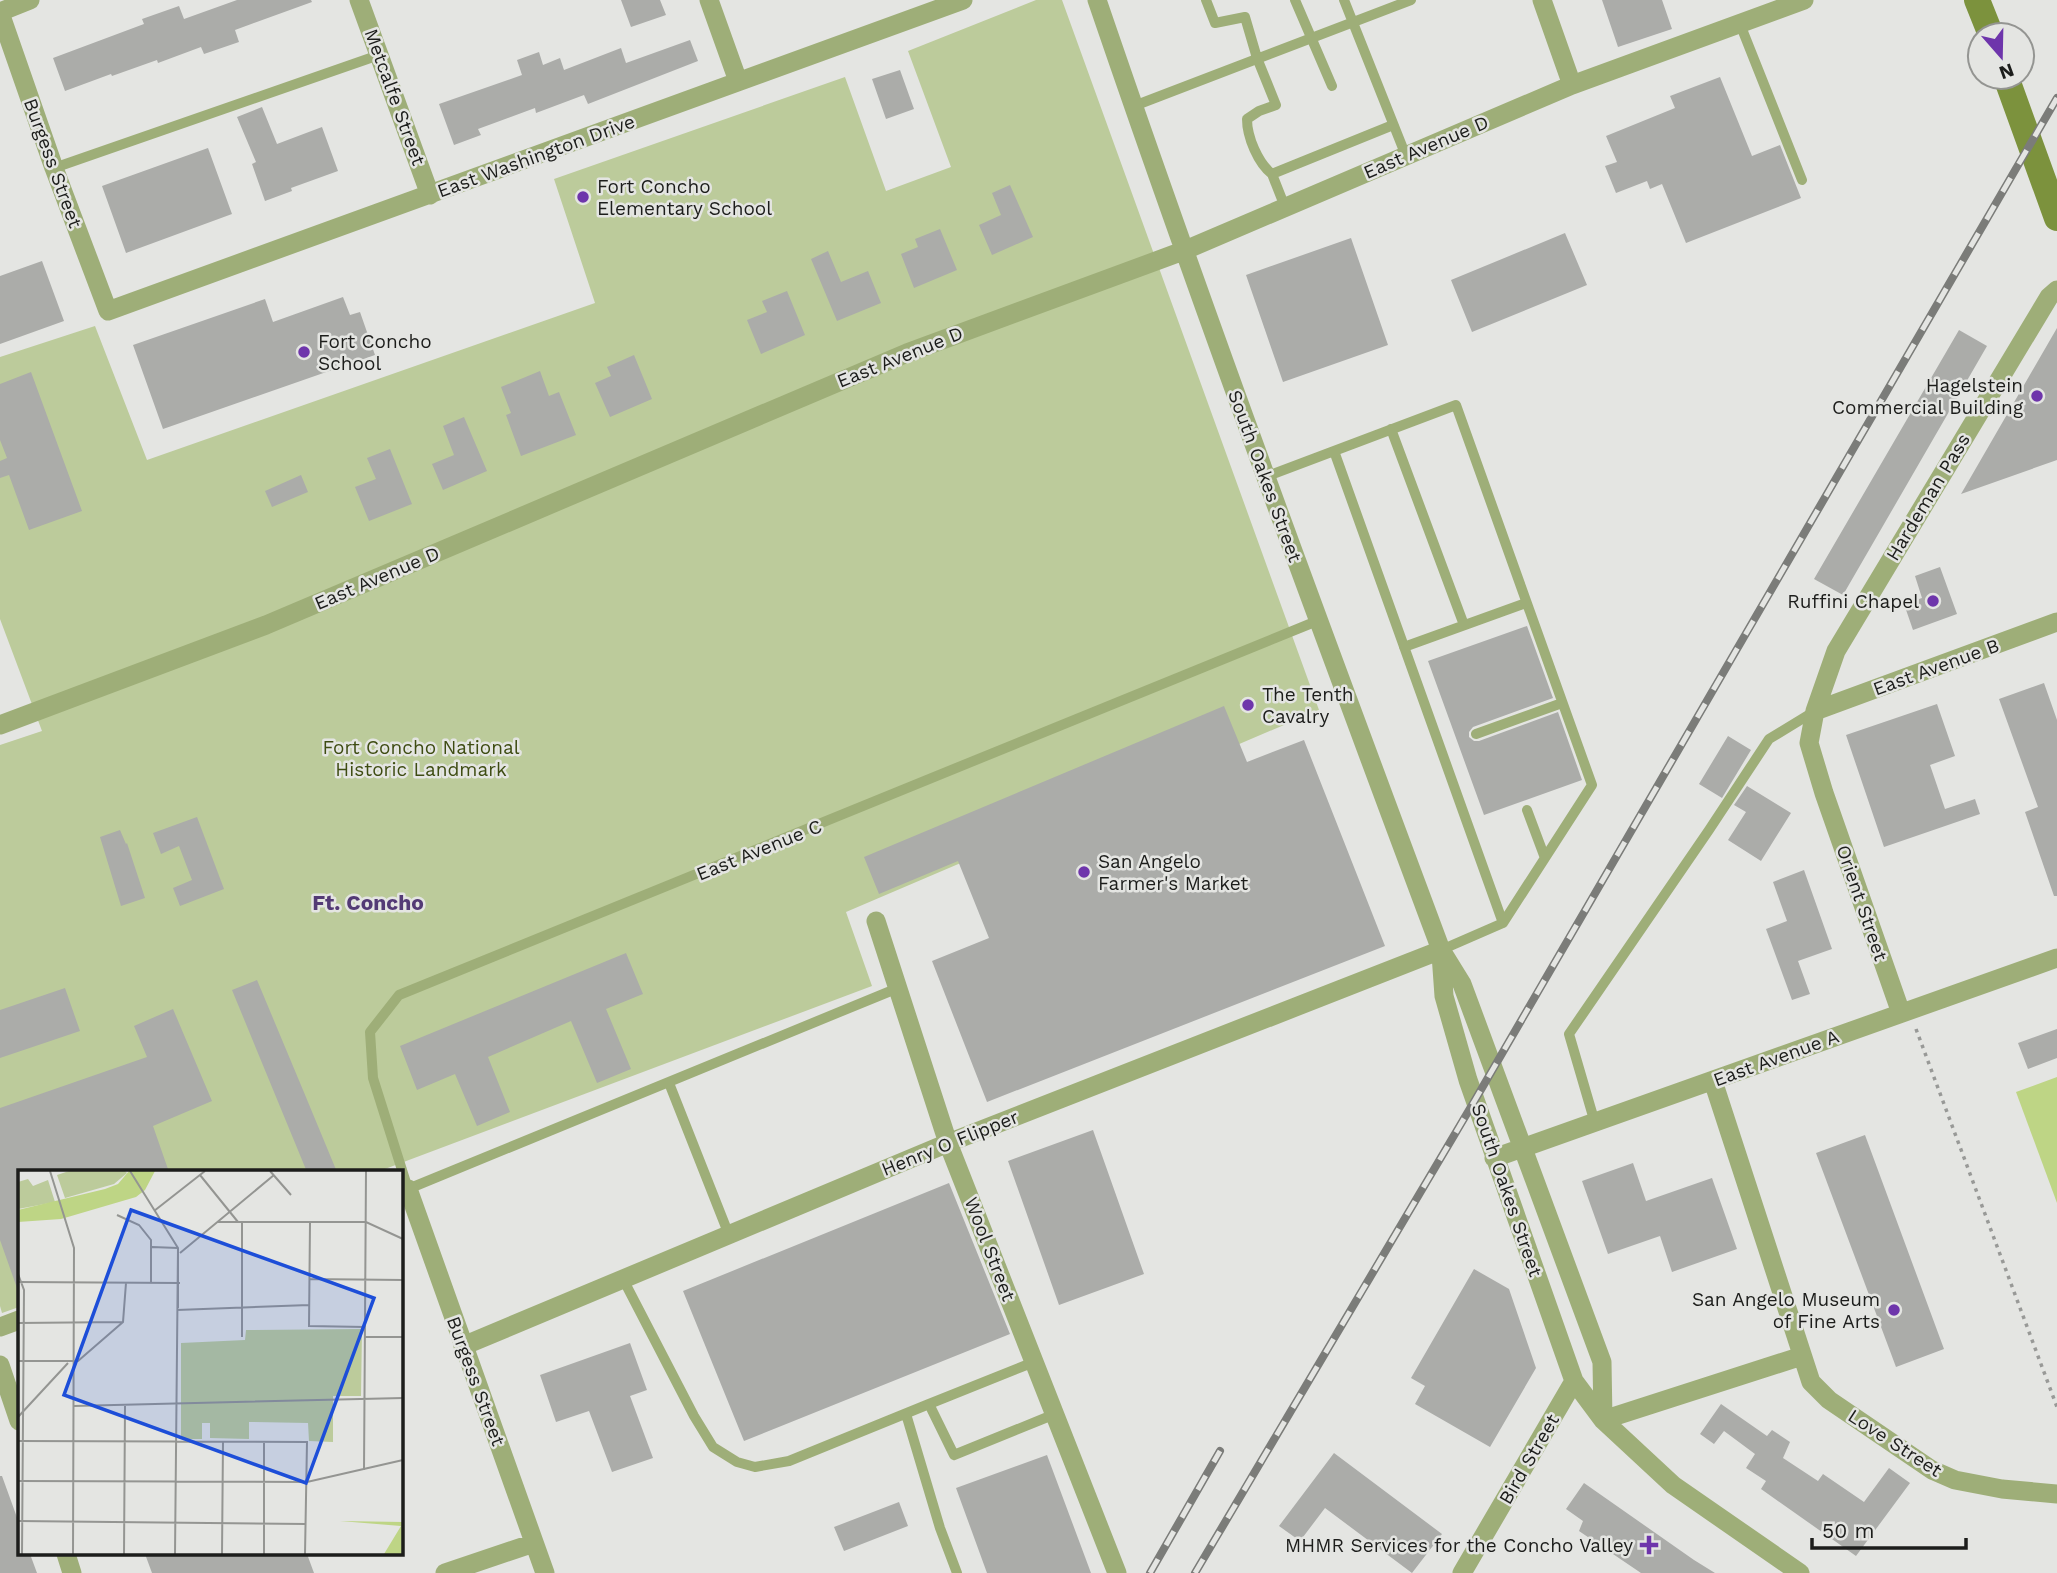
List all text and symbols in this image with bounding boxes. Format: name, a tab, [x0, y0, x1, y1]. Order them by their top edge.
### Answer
north arrow	[1966, 21, 2036, 91]
street label: Metcalfe Street	[360, 26, 430, 169]
text: N	[1996, 58, 2017, 85]
street label: Burgess Street	[19, 95, 87, 231]
street label: East Washington Drive	[434, 110, 638, 202]
street label: East Avenue D	[1360, 110, 1492, 184]
place label: Fort Concho Elementary School	[597, 175, 772, 220]
marker: Fort Concho Elementary School	[575, 189, 591, 205]
street label: East Avenue D	[834, 321, 966, 393]
place label: Fort Concho School	[318, 330, 432, 375]
marker: Fort Concho School	[296, 344, 312, 360]
place label: Hagelstein Commercial Building	[1832, 374, 2024, 419]
street label: South Oakes Street	[1223, 387, 1307, 565]
marker: Hagelstein Commercial Building	[2029, 388, 2045, 404]
street label: Hardeman Pass	[1881, 429, 1975, 565]
street label: East Avenue D	[311, 541, 443, 615]
place label: Ruffini Chapel	[1787, 590, 1919, 613]
marker: Ruffini Chapel	[1925, 593, 1941, 609]
street label: East Avenue B	[1870, 634, 2002, 700]
place label: The Tenth Cavalry	[1262, 683, 1354, 728]
marker: The Tenth Cavalry	[1240, 697, 1256, 713]
park label: Fort Concho National Historic Landmark	[323, 736, 520, 781]
street label: East Avenue C	[693, 814, 825, 886]
street label: Orient Street	[1831, 842, 1893, 964]
place label: San Angelo Farmer's Market	[1098, 850, 1248, 895]
marker: San Angelo Farmer's Market	[1076, 864, 1092, 880]
district label: Ft. Concho	[312, 890, 424, 915]
street label: East Avenue A	[1710, 1024, 1842, 1091]
street label: South Oakes Street	[1467, 1100, 1547, 1280]
street label: Henry O Flipper	[878, 1105, 1022, 1181]
inset map	[18, 1170, 402, 1556]
street label: Wool Street	[960, 1194, 1020, 1304]
place label: San Angelo Museum of Fine Arts	[1692, 1288, 1880, 1333]
marker: San Angelo Museum of Fine Arts	[1886, 1302, 1902, 1318]
street label: Burgess Street	[442, 1313, 510, 1449]
street label: Love Street	[1844, 1404, 1946, 1482]
street label: Bird Street	[1494, 1410, 1564, 1508]
scale bar	[1812, 1506, 1966, 1550]
text: 50 m	[1822, 1518, 1874, 1543]
place label: MHMR Services for the Concho Valley	[1285, 1534, 1633, 1557]
marker: MHMR Services for the Concho Valley	[1639, 1535, 1659, 1555]

